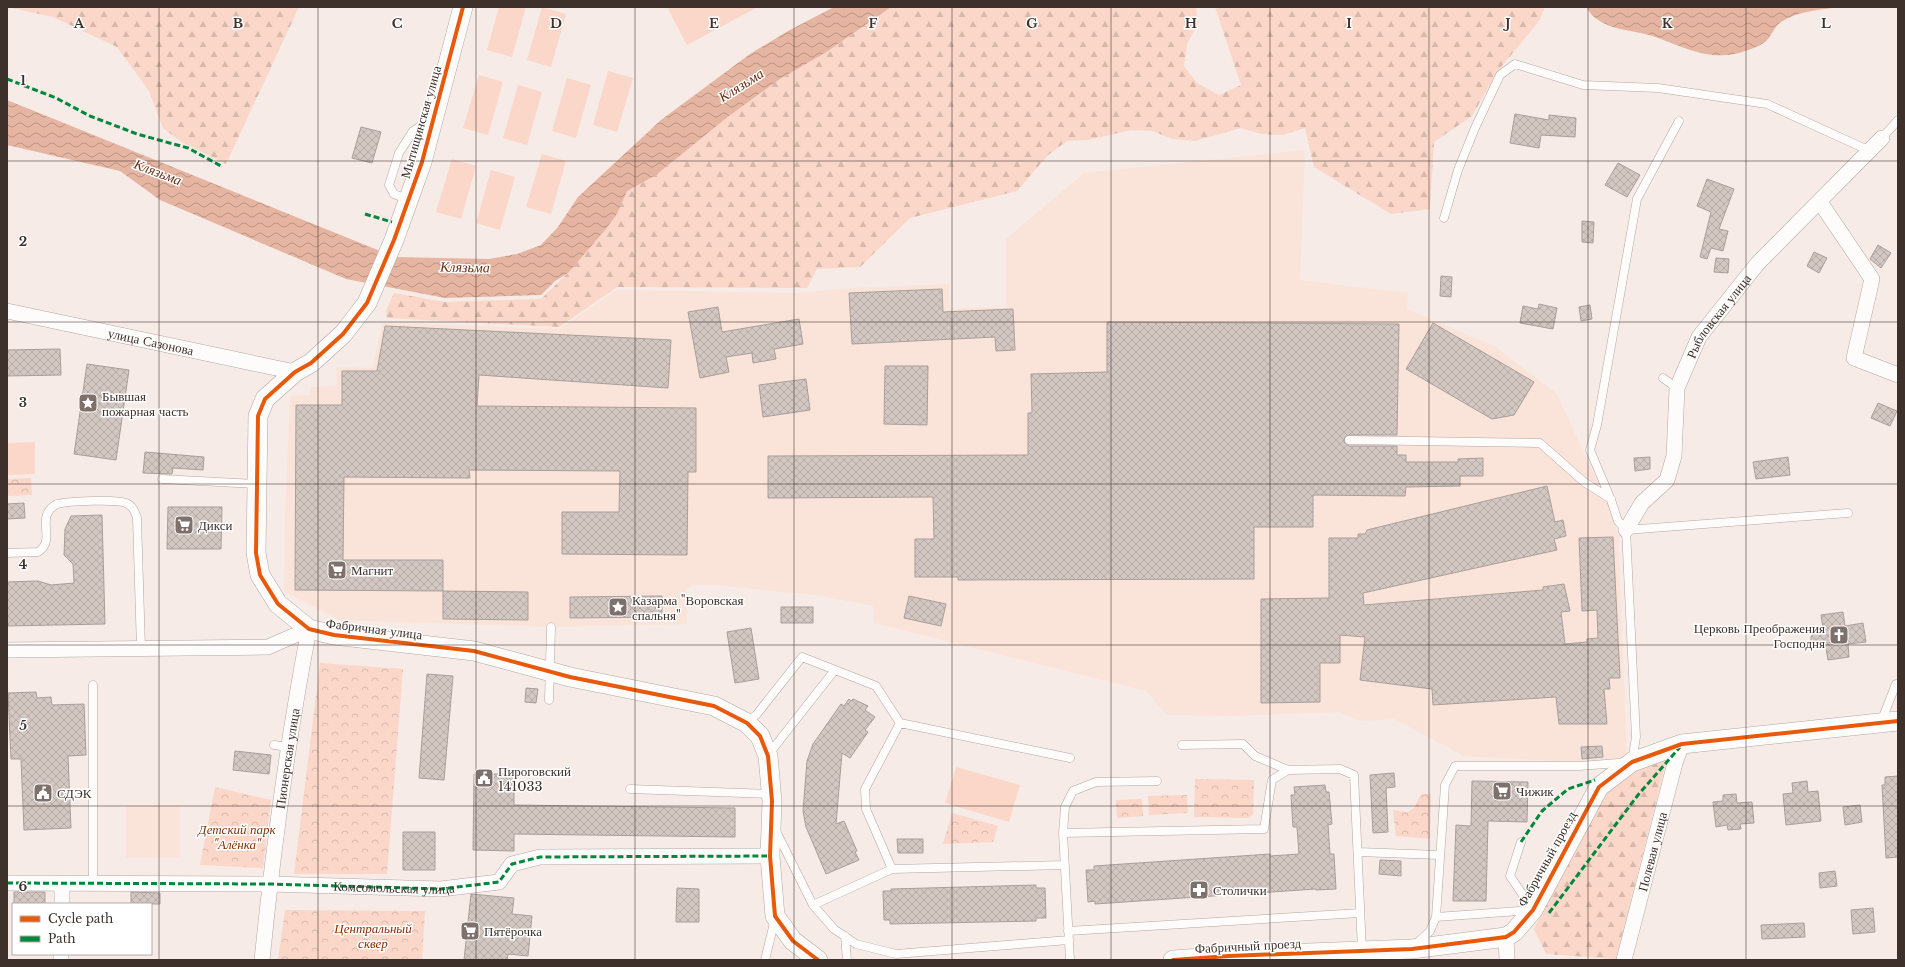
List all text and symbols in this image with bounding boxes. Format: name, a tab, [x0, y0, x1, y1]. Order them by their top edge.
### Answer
text: A	[73, 15, 85, 32]
text: B	[233, 15, 243, 32]
text: C	[392, 15, 403, 32]
text: D	[550, 15, 562, 32]
text: E	[709, 15, 719, 32]
text: F	[869, 15, 878, 32]
text: G	[1026, 15, 1038, 32]
text: H	[1185, 15, 1197, 32]
text: I	[1346, 15, 1352, 32]
text: J	[1502, 15, 1511, 32]
text: K	[1662, 15, 1673, 32]
text: L	[1821, 15, 1831, 32]
street label: Мытищинская улица	[397, 64, 445, 180]
water label: Клязьма	[714, 64, 767, 106]
text: 1	[20, 72, 26, 89]
water label: Клязьма	[131, 154, 184, 189]
text: 2	[19, 233, 27, 250]
water label: Клязьма	[439, 258, 490, 276]
street label: Рыбловская улица	[1682, 270, 1755, 361]
street label: улица Сазонова	[106, 324, 195, 359]
place label: Бывшая пожарная часть	[102, 388, 189, 420]
place icon: Бывшая пожарная часть	[77, 392, 99, 414]
text: 3	[19, 394, 27, 411]
supermarket icon: Дикси	[173, 514, 195, 536]
place label: Дикси	[198, 517, 233, 534]
text: 4	[19, 556, 28, 573]
supermarket icon: Магнит	[326, 559, 348, 581]
place label: Магнит	[351, 562, 394, 579]
place label: Казарма "Воровская спальня"	[632, 592, 744, 624]
place icon: Казарма "Воровская спальня"	[607, 596, 629, 618]
street label: Фабричная улица	[325, 615, 423, 643]
place label: Церковь Преображения Господня	[1694, 620, 1825, 652]
church icon: Церковь Преображения Господня	[1828, 624, 1850, 646]
street label: Пионерская улица	[271, 707, 303, 810]
text: 5	[19, 717, 27, 734]
place label: Пироговский 141033	[498, 763, 571, 795]
public building icon: Пироговский 141033	[473, 767, 495, 789]
supermarket icon: Чижик	[1491, 780, 1513, 802]
public building icon: СДЭК	[32, 782, 54, 804]
place label: Чижик	[1516, 783, 1554, 800]
place label: СДЭК	[57, 785, 92, 802]
street label: Фабричный проезд	[1514, 808, 1580, 910]
street label: Полевая улица	[1634, 810, 1671, 893]
park label: Детский парк "Алёнка"	[196, 821, 277, 853]
street label: Комсомольская улица	[333, 877, 456, 898]
text: 6	[19, 878, 28, 895]
pharmacy icon: Столички	[1188, 879, 1210, 901]
place label: Столички	[1213, 882, 1267, 899]
legend	[12, 903, 152, 955]
text: Cycle path	[48, 911, 113, 926]
park label: Центральный сквер	[333, 920, 412, 952]
supermarket icon: Пятёрочка	[459, 920, 481, 942]
place label: Пятёрочка	[484, 923, 542, 940]
text: Path	[48, 931, 76, 946]
street label: Фабричный проезд	[1194, 935, 1302, 957]

